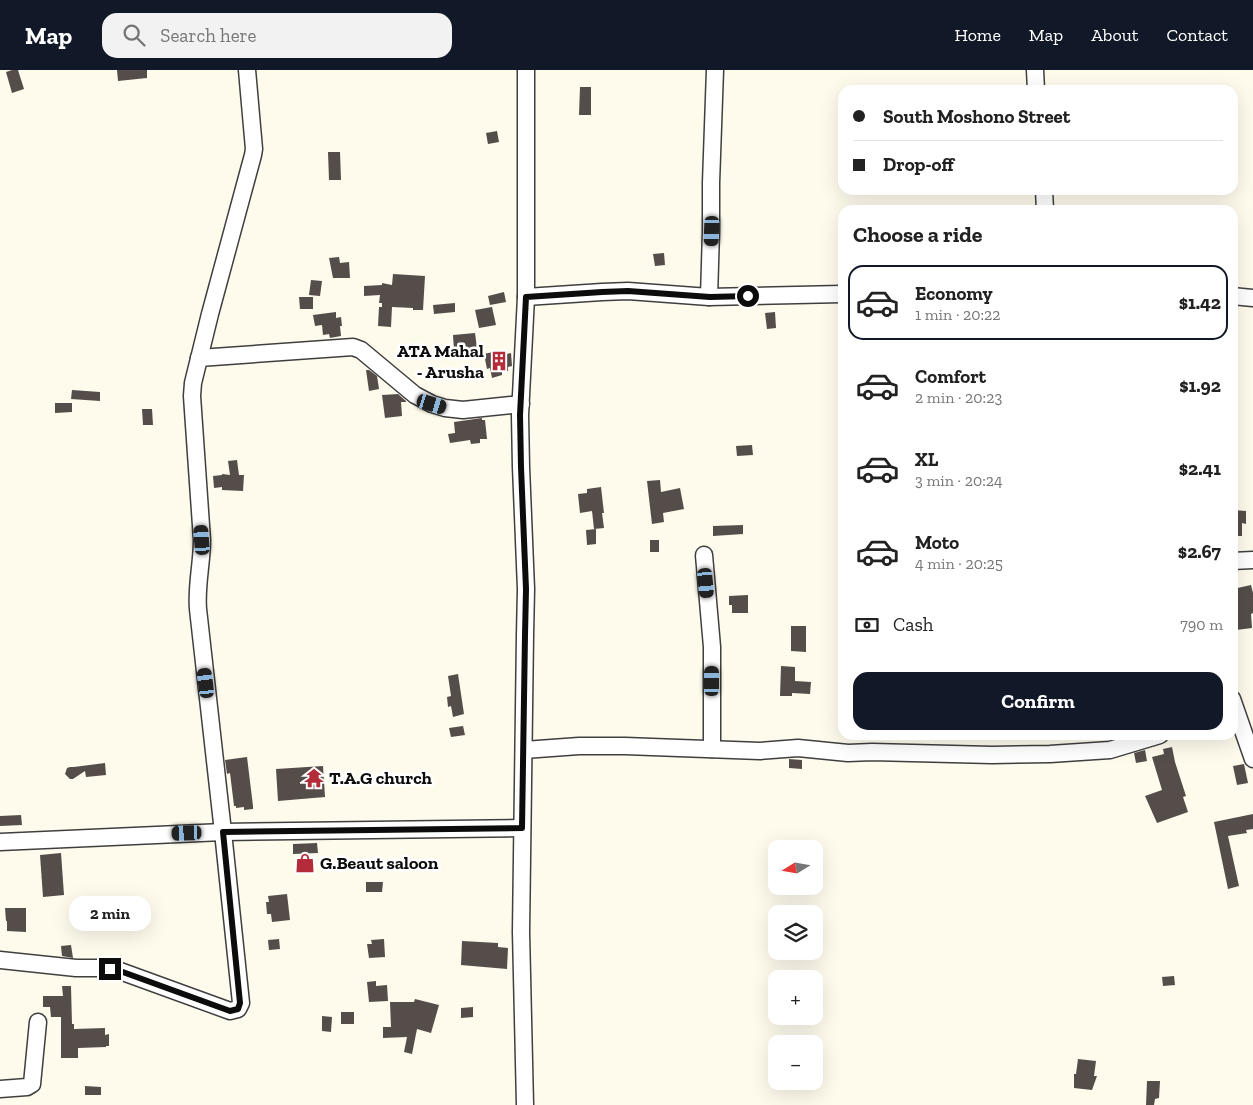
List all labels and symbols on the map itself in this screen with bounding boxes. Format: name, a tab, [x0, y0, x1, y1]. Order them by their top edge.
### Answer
car	[703, 216, 720, 246]
route start	[737, 285, 759, 307]
place label: ATA Mahal - Arusha	[397, 340, 484, 383]
building icon: ATA Mahal - Arusha	[488, 350, 510, 372]
car	[415, 392, 448, 416]
car	[193, 525, 210, 555]
car	[697, 567, 714, 599]
car	[704, 666, 719, 696]
car	[196, 667, 215, 699]
temple icon: T.A.G church	[303, 767, 325, 789]
place label: T.A.G church	[329, 767, 433, 789]
car	[171, 825, 202, 841]
north arrow	[768, 840, 822, 895]
shop icon: G.Beaut saloon	[294, 852, 316, 874]
place label: G.Beaut saloon	[320, 852, 439, 874]
callout: 2 min	[69, 896, 151, 932]
route end	[99, 958, 121, 980]

